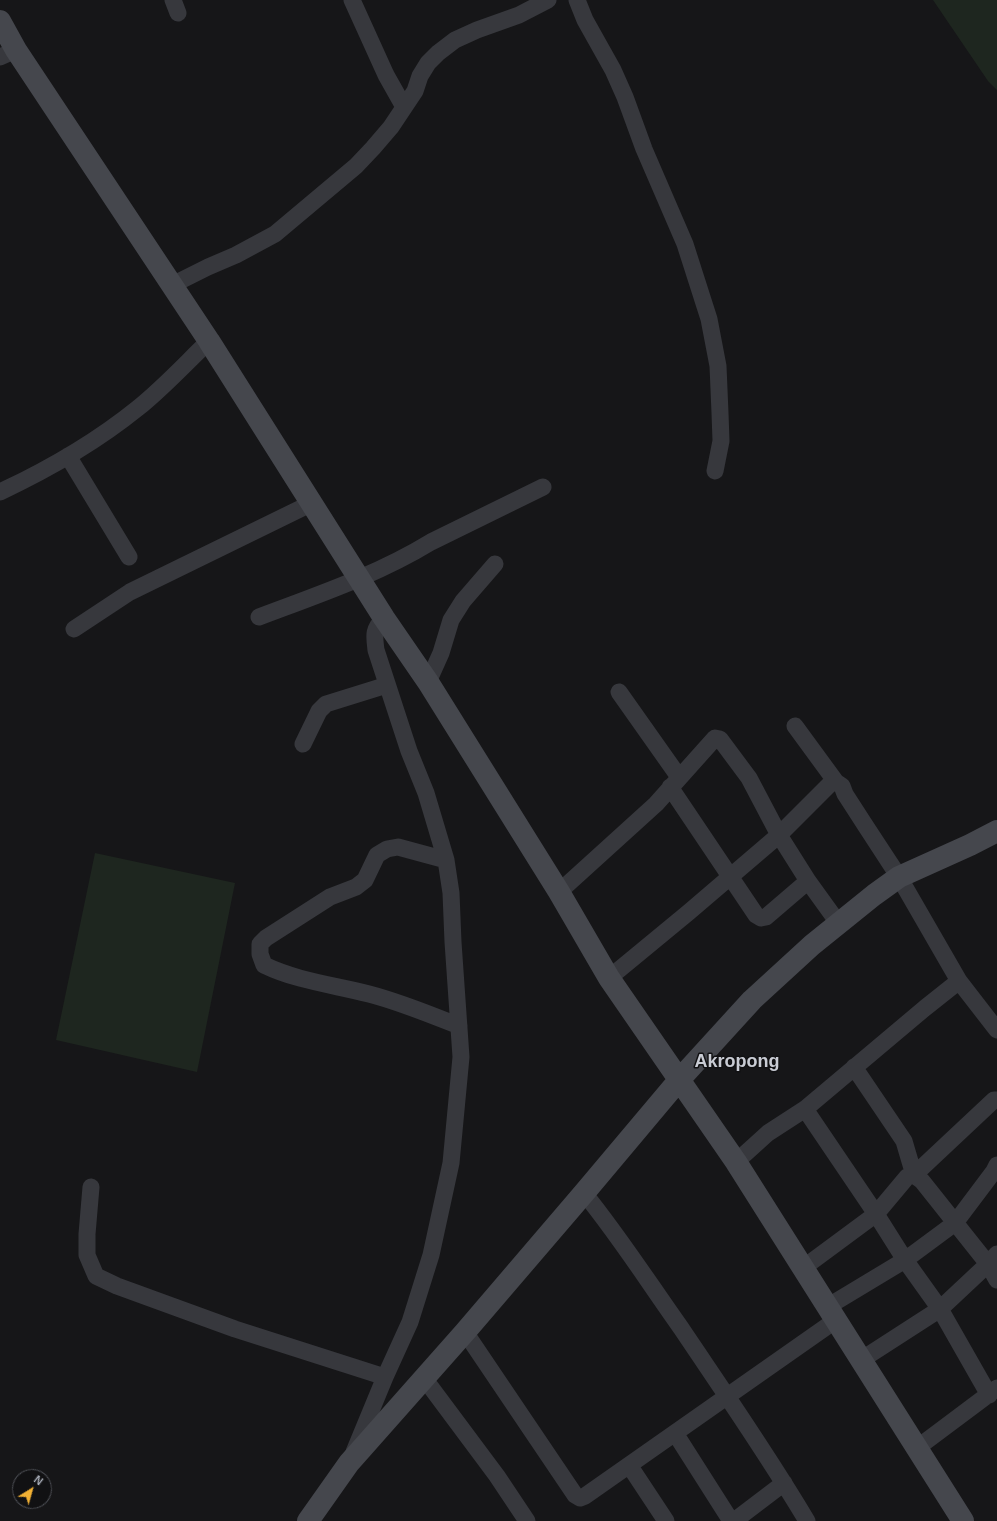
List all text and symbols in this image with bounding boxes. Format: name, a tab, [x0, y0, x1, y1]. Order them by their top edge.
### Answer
district label: Akropong	[695, 1051, 779, 1073]
north arrow	[12, 1469, 52, 1509]
text: N	[32, 1473, 45, 1487]

